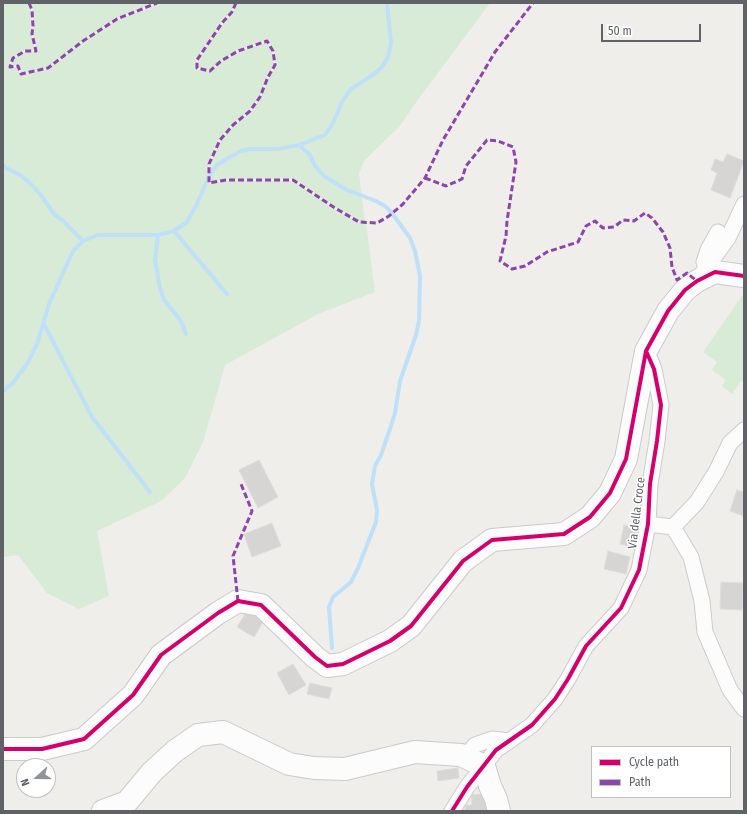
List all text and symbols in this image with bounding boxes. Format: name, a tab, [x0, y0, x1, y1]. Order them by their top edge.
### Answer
scale bar	[603, 16, 703, 42]
text: 50 m	[608, 24, 632, 38]
street label: Via della Croce	[625, 476, 649, 550]
legend	[591, 746, 731, 798]
text: Cycle path	[629, 755, 679, 769]
north arrow	[16, 758, 56, 798]
text: Path	[629, 775, 651, 789]
text: N	[18, 777, 33, 788]

